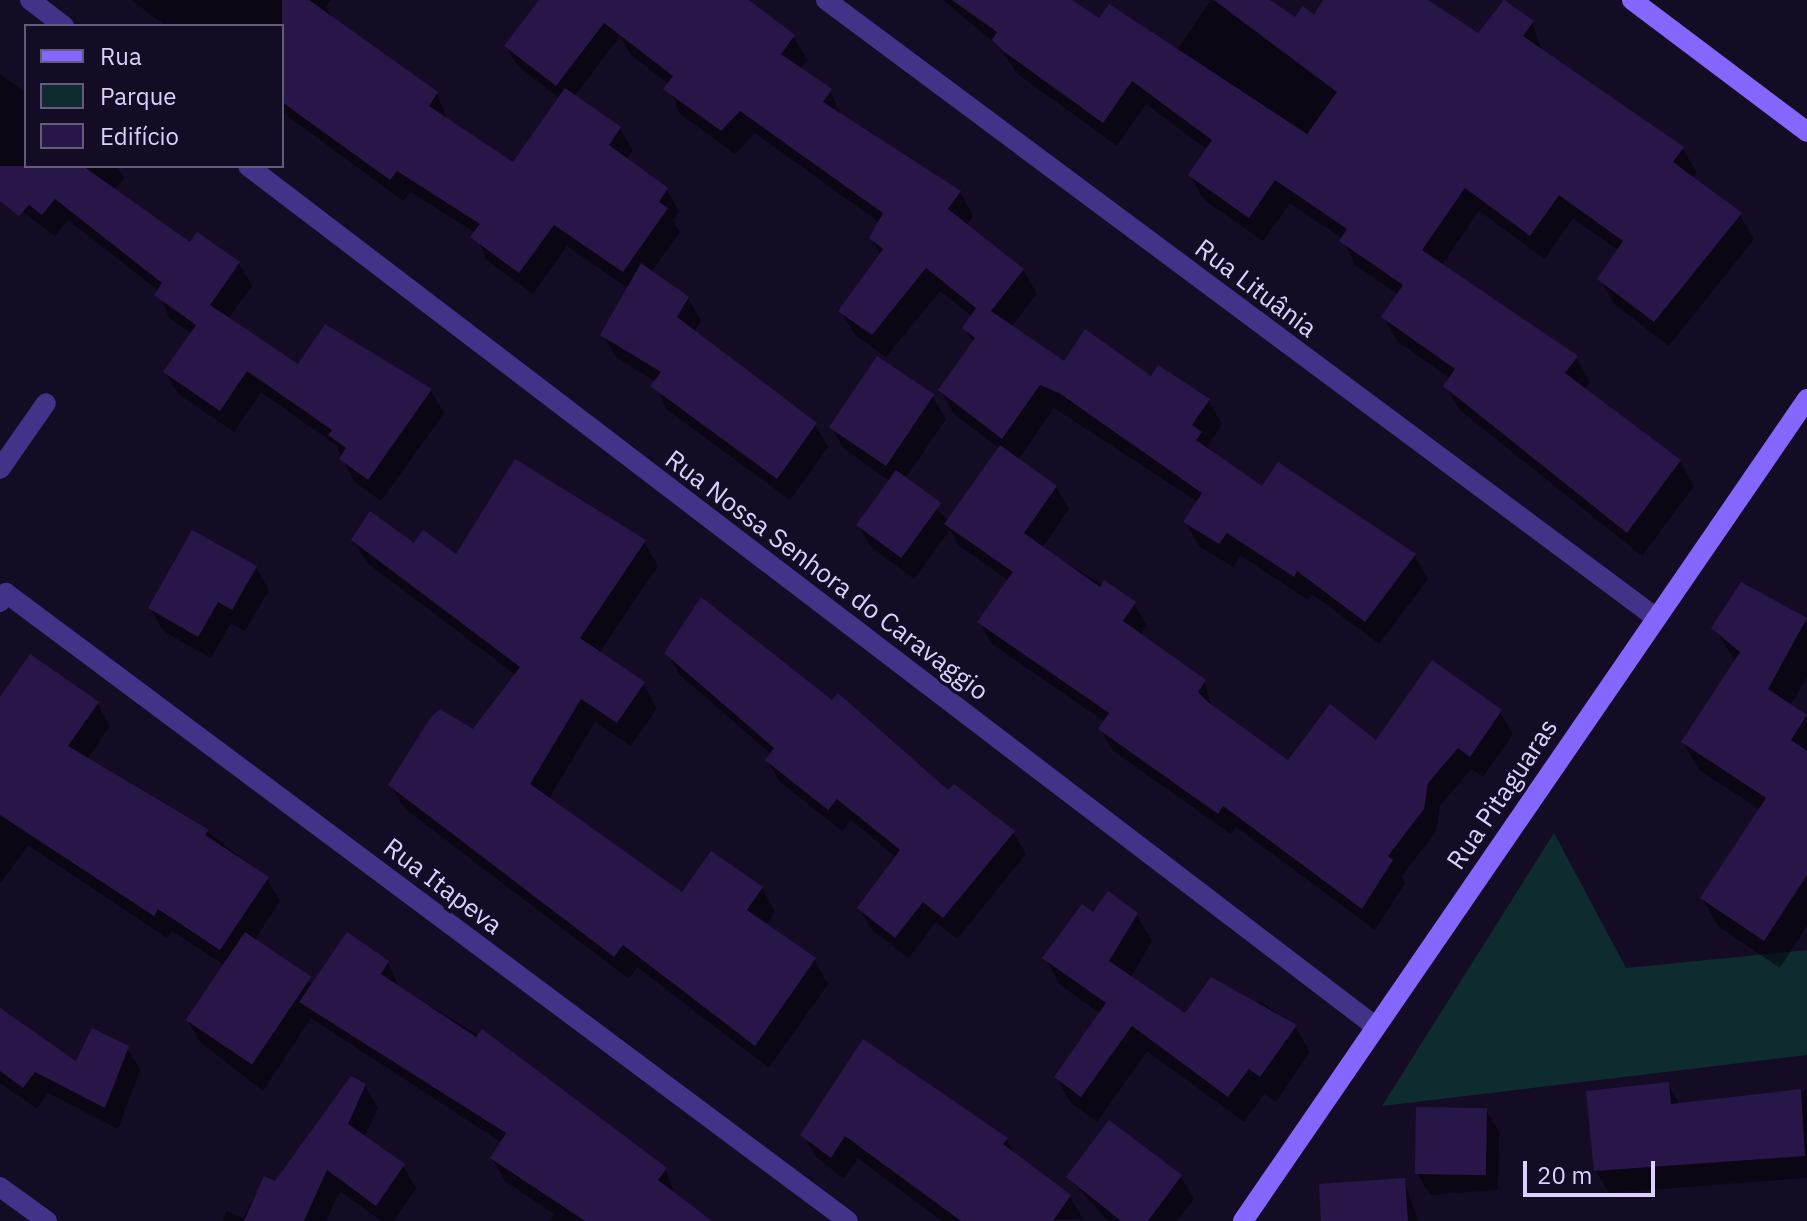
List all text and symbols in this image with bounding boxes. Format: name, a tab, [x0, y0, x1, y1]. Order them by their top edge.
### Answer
legend	[24, 24, 284, 168]
text: Rua	[100, 40, 142, 72]
text: Parque	[100, 80, 177, 112]
text: Edifício	[100, 120, 179, 152]
street label: Rua Lituânia	[1189, 232, 1323, 344]
street label: Rua Nossa Senhora do Caravaggio	[659, 443, 995, 707]
street label: Rua Pitaguaras	[1440, 713, 1564, 875]
street label: Rua Itapeva	[378, 831, 508, 941]
scale bar	[1527, 1145, 1659, 1195]
text: 20 m	[1537, 1159, 1592, 1191]

